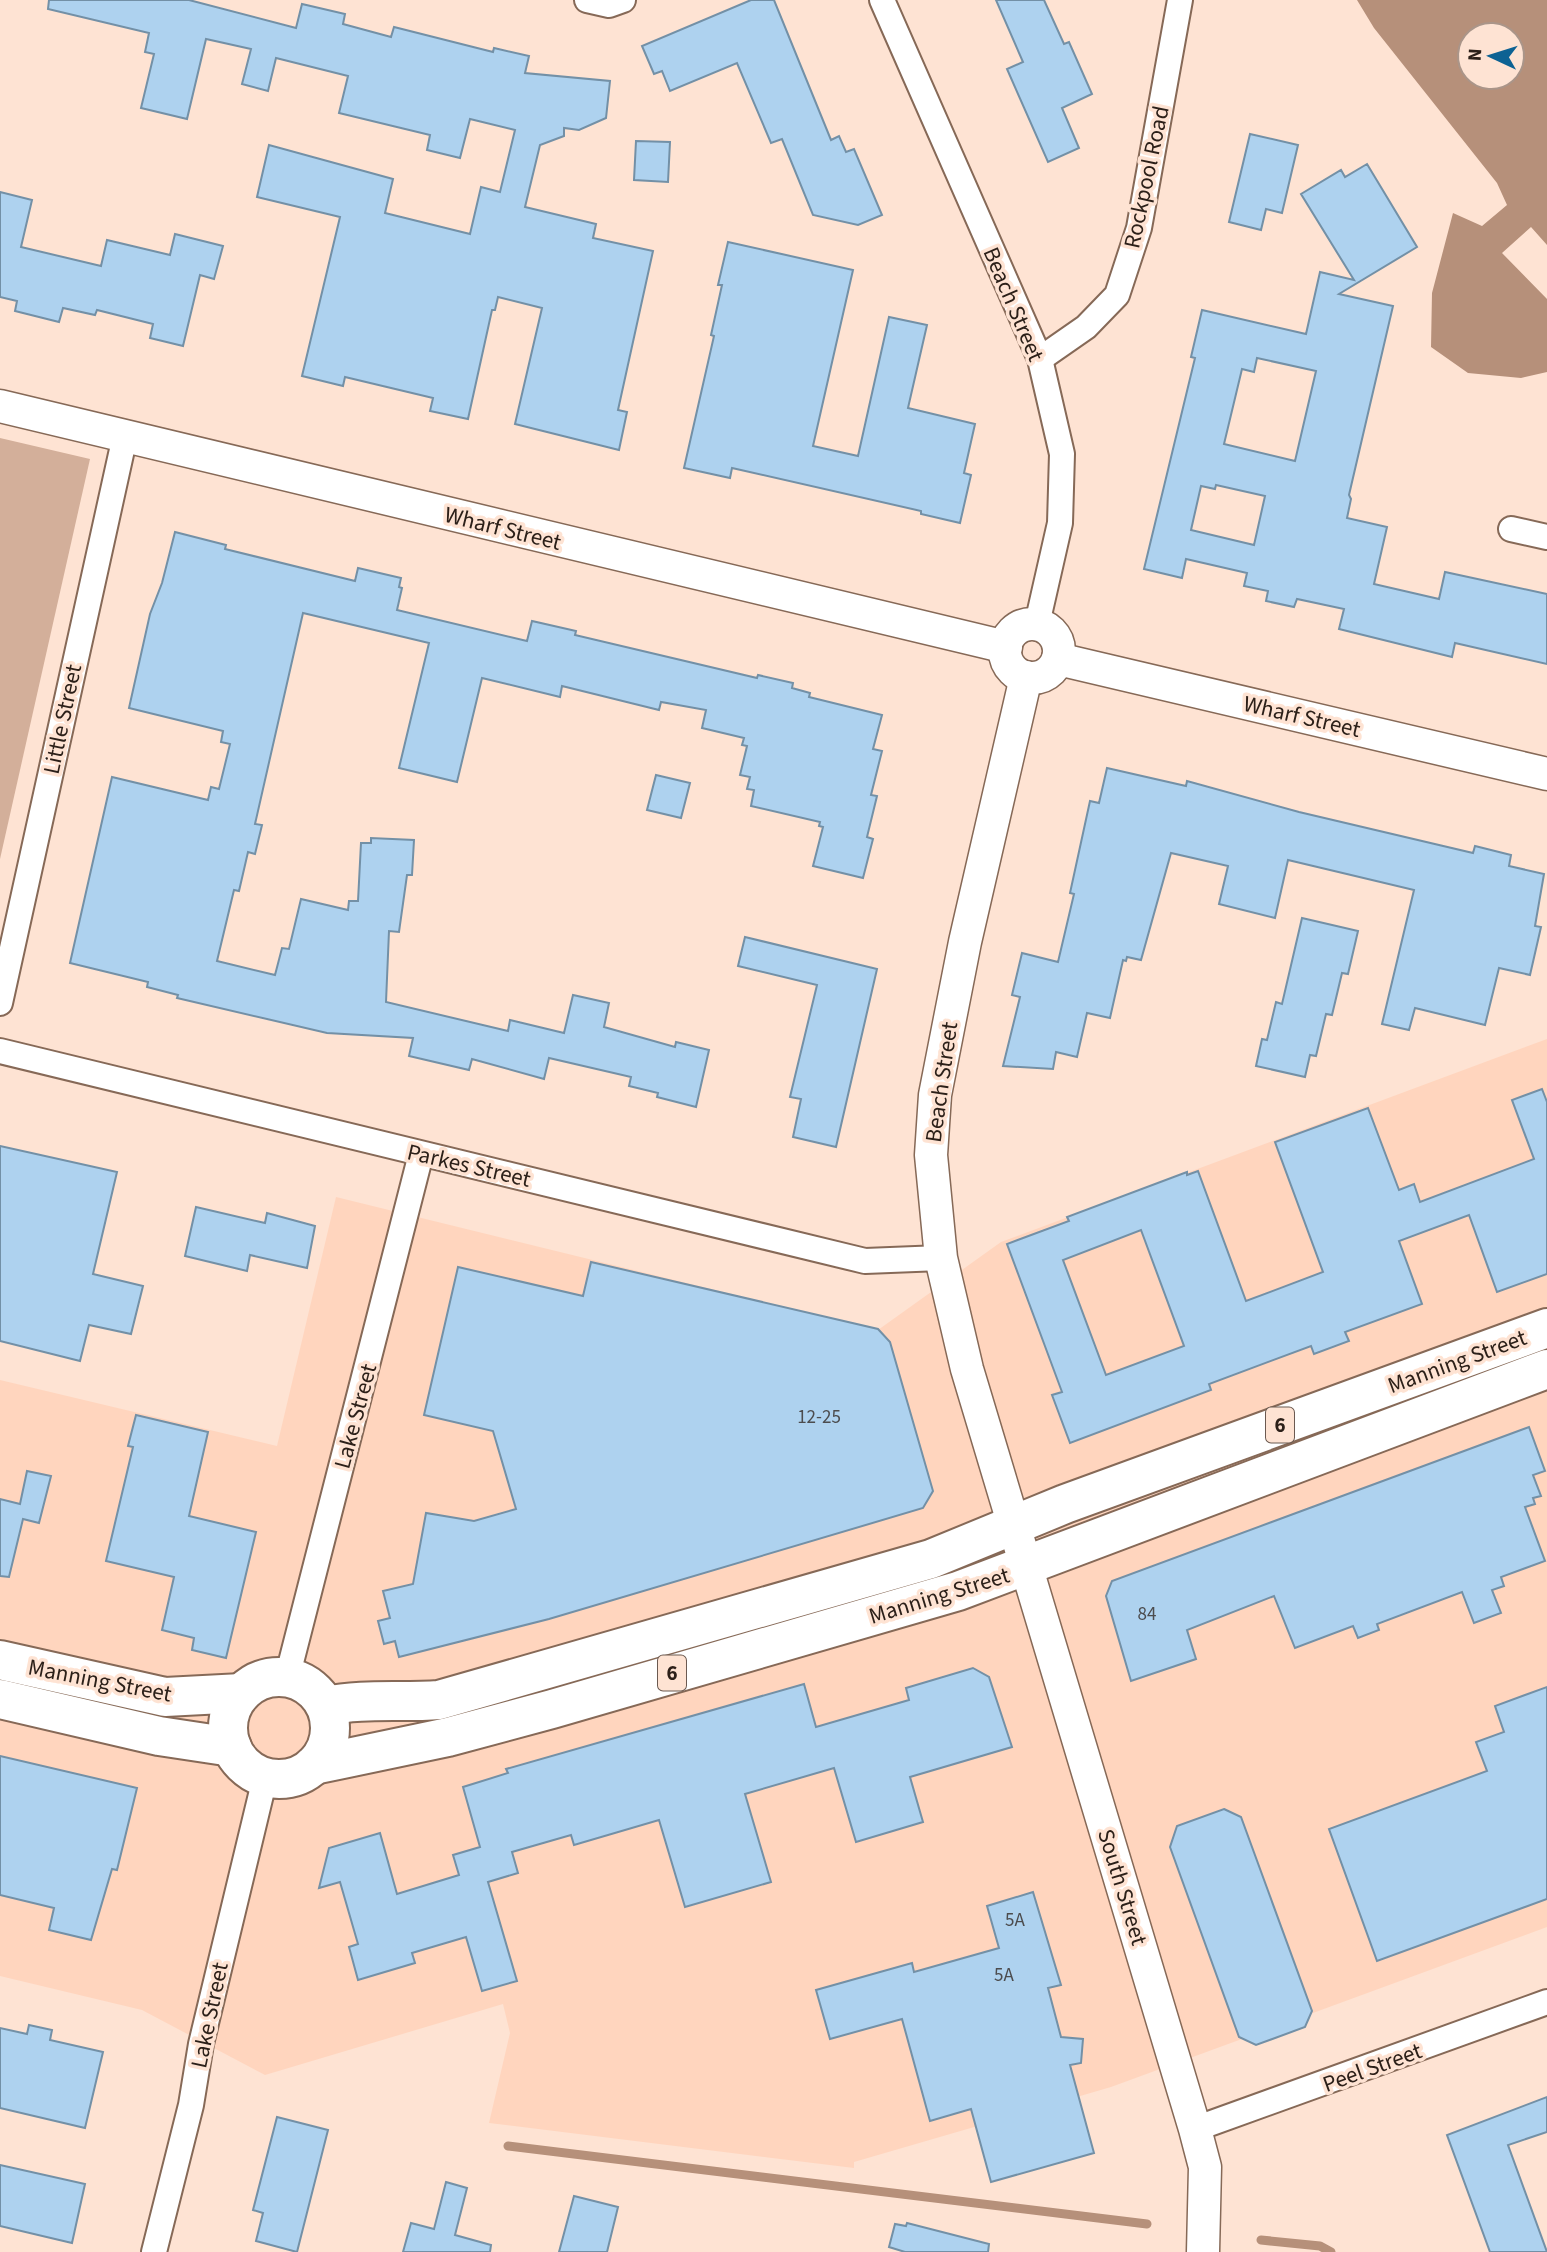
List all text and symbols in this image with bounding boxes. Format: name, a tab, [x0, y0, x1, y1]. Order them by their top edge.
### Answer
north arrow	[1456, 21, 1526, 91]
text: N	[1462, 48, 1489, 62]
street label: Rockpool Road	[1115, 103, 1178, 251]
street label: Beach Street	[975, 242, 1053, 367]
street label: Wharf Street	[441, 498, 565, 559]
street label: Little Street	[35, 661, 90, 777]
street label: Wharf Street	[1240, 687, 1364, 746]
street label: Beach Street	[917, 1019, 966, 1144]
street label: Parkes Street	[404, 1135, 534, 1196]
street label: Manning Street	[1383, 1321, 1531, 1402]
street label: Lake Street	[326, 1360, 385, 1472]
house number: 12-25	[797, 1404, 841, 1431]
road number: 6	[1266, 1408, 1294, 1442]
street label: Manning Street	[865, 1558, 1014, 1633]
house number: 84	[1138, 1601, 1156, 1628]
street label: Manning Street	[25, 1650, 175, 1711]
road number: 6	[658, 1656, 686, 1690]
street label: South Street	[1089, 1825, 1156, 1949]
house number: 5A	[1005, 1907, 1026, 1934]
street label: Lake Street	[182, 1959, 237, 2071]
house number: 5A	[994, 1962, 1015, 1989]
street label: Peel Street	[1318, 2034, 1427, 2101]

